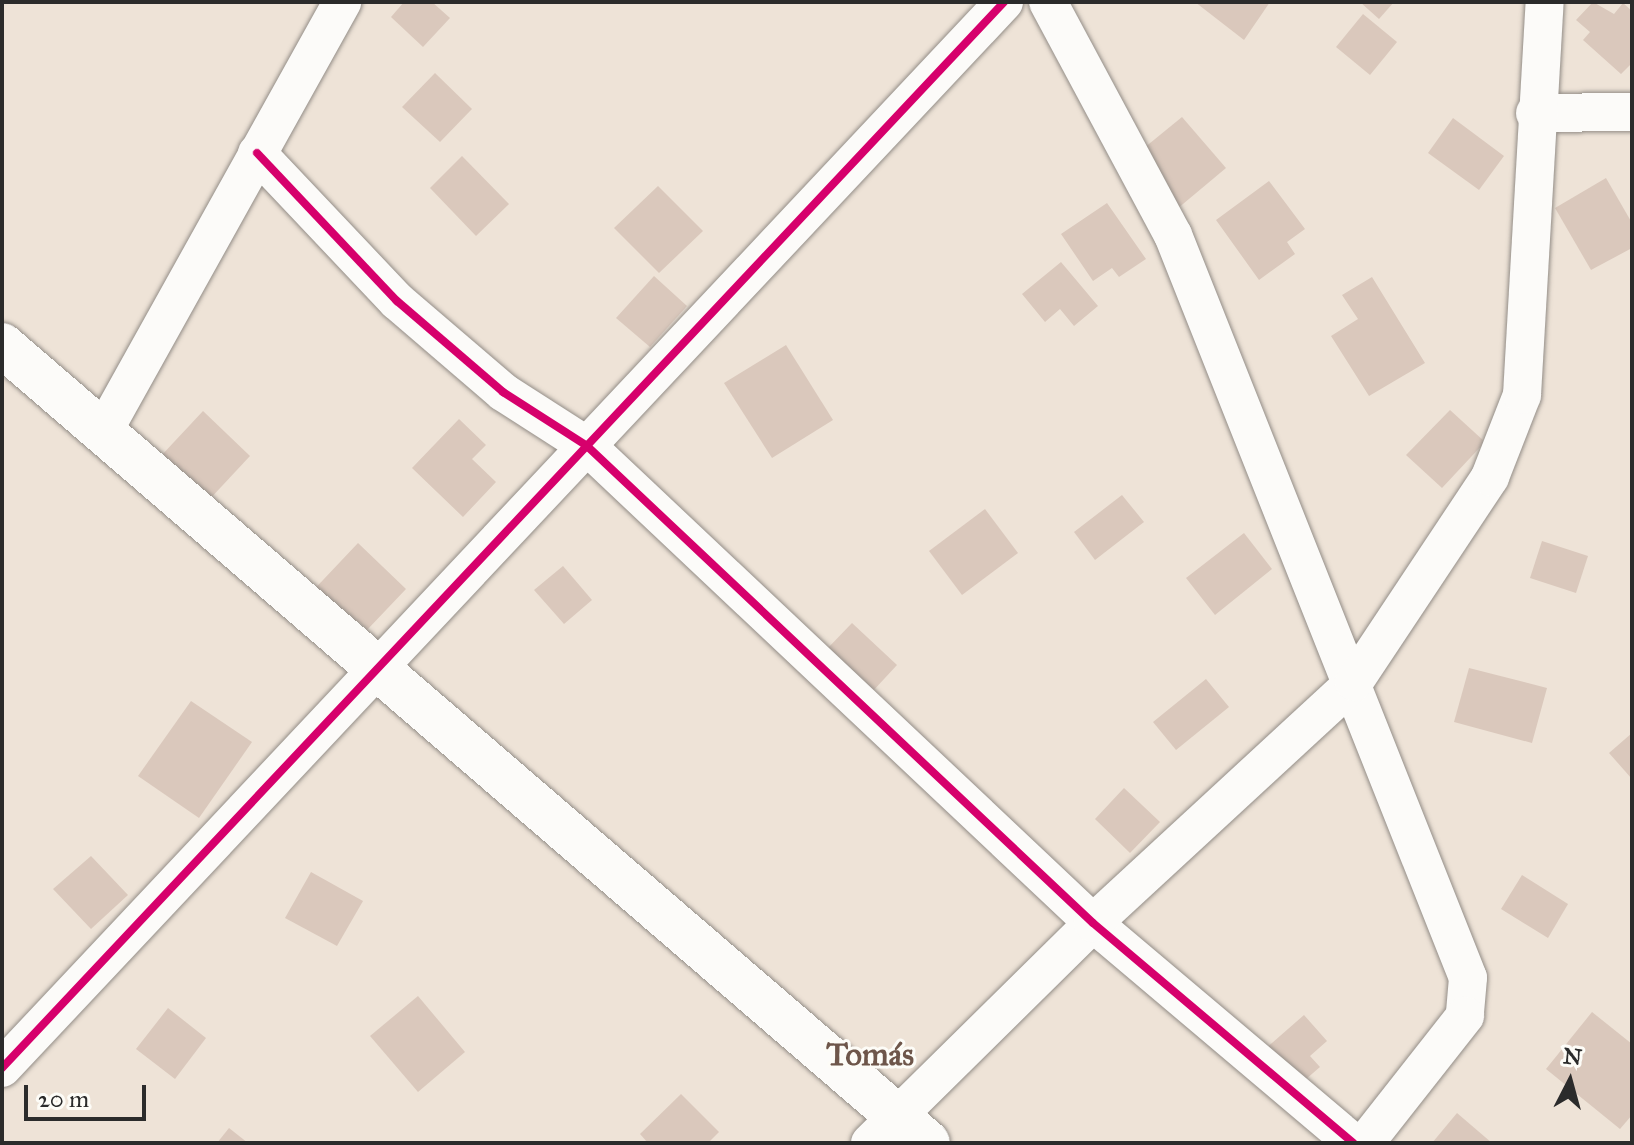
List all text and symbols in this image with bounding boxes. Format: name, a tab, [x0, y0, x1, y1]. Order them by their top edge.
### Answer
district label: Tomás	[826, 1036, 914, 1074]
north arrow	[1530, 1041, 1610, 1121]
text: N	[1562, 1042, 1583, 1071]
scale bar	[28, 1069, 150, 1119]
text: 20 m	[38, 1084, 89, 1114]

